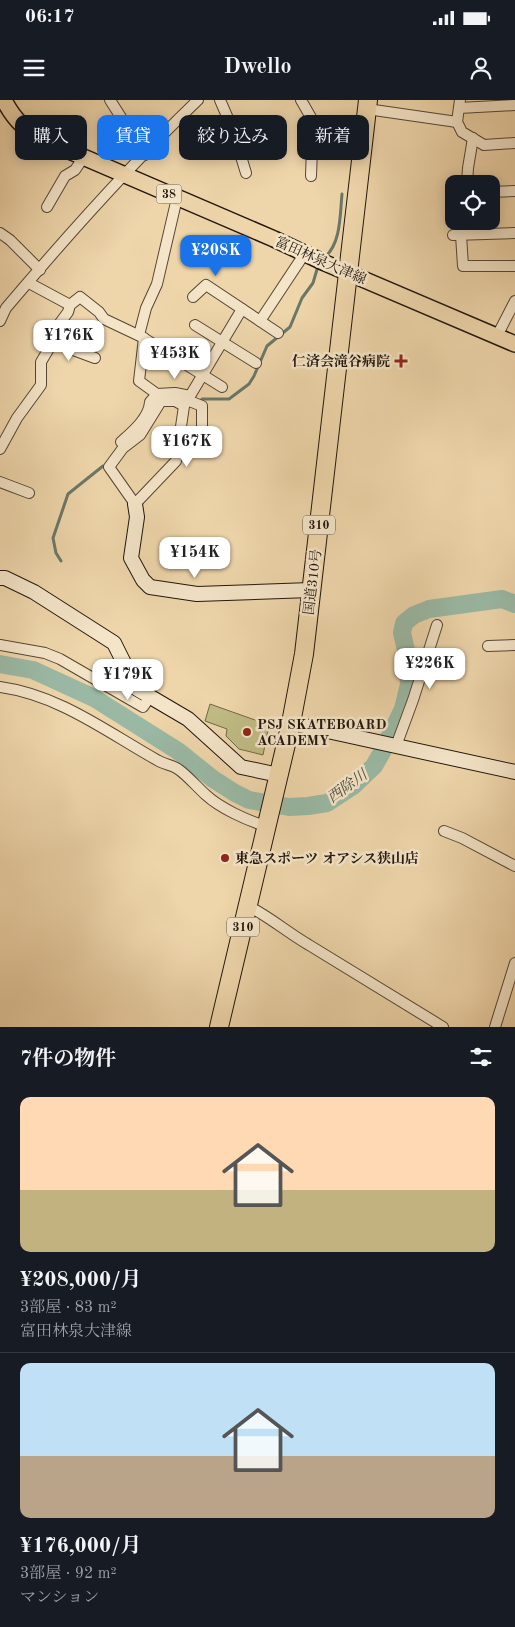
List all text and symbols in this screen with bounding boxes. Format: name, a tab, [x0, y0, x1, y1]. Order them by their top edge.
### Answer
text: 06:17	[25, 8, 74, 27]
icon: menu	[20, 54, 48, 82]
icon: person	[467, 54, 495, 82]
text: Dwello	[223, 56, 292, 78]
chip: 購入	[15, 115, 87, 160]
chip: 賃貸	[97, 115, 169, 160]
chip: 絞り込み	[179, 115, 287, 160]
chip: 新着	[297, 115, 369, 160]
map controls	[445, 175, 500, 230]
button: locate	[445, 175, 500, 230]
road number: 38	[156, 185, 182, 204]
pin: ¥208K	[181, 234, 251, 277]
street label: 富田林泉大津線	[273, 234, 369, 287]
text: ¥208K	[191, 243, 241, 259]
pin: ¥176K	[34, 320, 104, 362]
text: ¥176K	[44, 328, 94, 344]
pin: ¥453K	[140, 338, 210, 380]
text: ¥453K	[150, 346, 200, 362]
place label: 仁済会滝谷病院	[292, 353, 390, 369]
marker: 仁済会滝谷病院	[394, 354, 408, 368]
pin: ¥167K	[152, 426, 222, 468]
text: ¥167K	[162, 434, 212, 450]
road number: 310	[303, 516, 335, 534]
pin: ¥154K	[160, 536, 230, 579]
text: ¥154K	[170, 545, 220, 561]
street label: 国道310号	[301, 548, 324, 616]
pin: ¥226K	[395, 648, 465, 690]
text: ¥226K	[405, 656, 455, 672]
pin: ¥179K	[93, 658, 163, 701]
text: ¥179K	[103, 667, 153, 683]
place label: PSJ SKATEBOARD ACADEMY	[257, 718, 386, 748]
marker: PSJ SKATEBOARD ACADEMY	[241, 726, 253, 738]
water label: 西除川	[324, 765, 372, 807]
place label: 東急スポーツ オアシス狭山店	[235, 851, 419, 866]
marker: 東急スポーツ オアシス狭山店	[219, 852, 231, 864]
road number: 310	[227, 918, 259, 936]
icon: filters	[467, 1043, 495, 1071]
text: 7件の物件	[20, 1049, 116, 1070]
icon: home	[213, 1130, 303, 1220]
text: ¥208,000/月	[20, 1270, 142, 1291]
text: 3部屋 · 83 m²	[20, 1300, 117, 1316]
text: 富田林泉大津線	[20, 1324, 132, 1340]
icon: home	[213, 1395, 303, 1485]
text: ¥176,000/月	[20, 1536, 142, 1557]
text: 3部屋 · 92 m²	[20, 1566, 117, 1582]
text: マンション	[20, 1590, 99, 1606]

